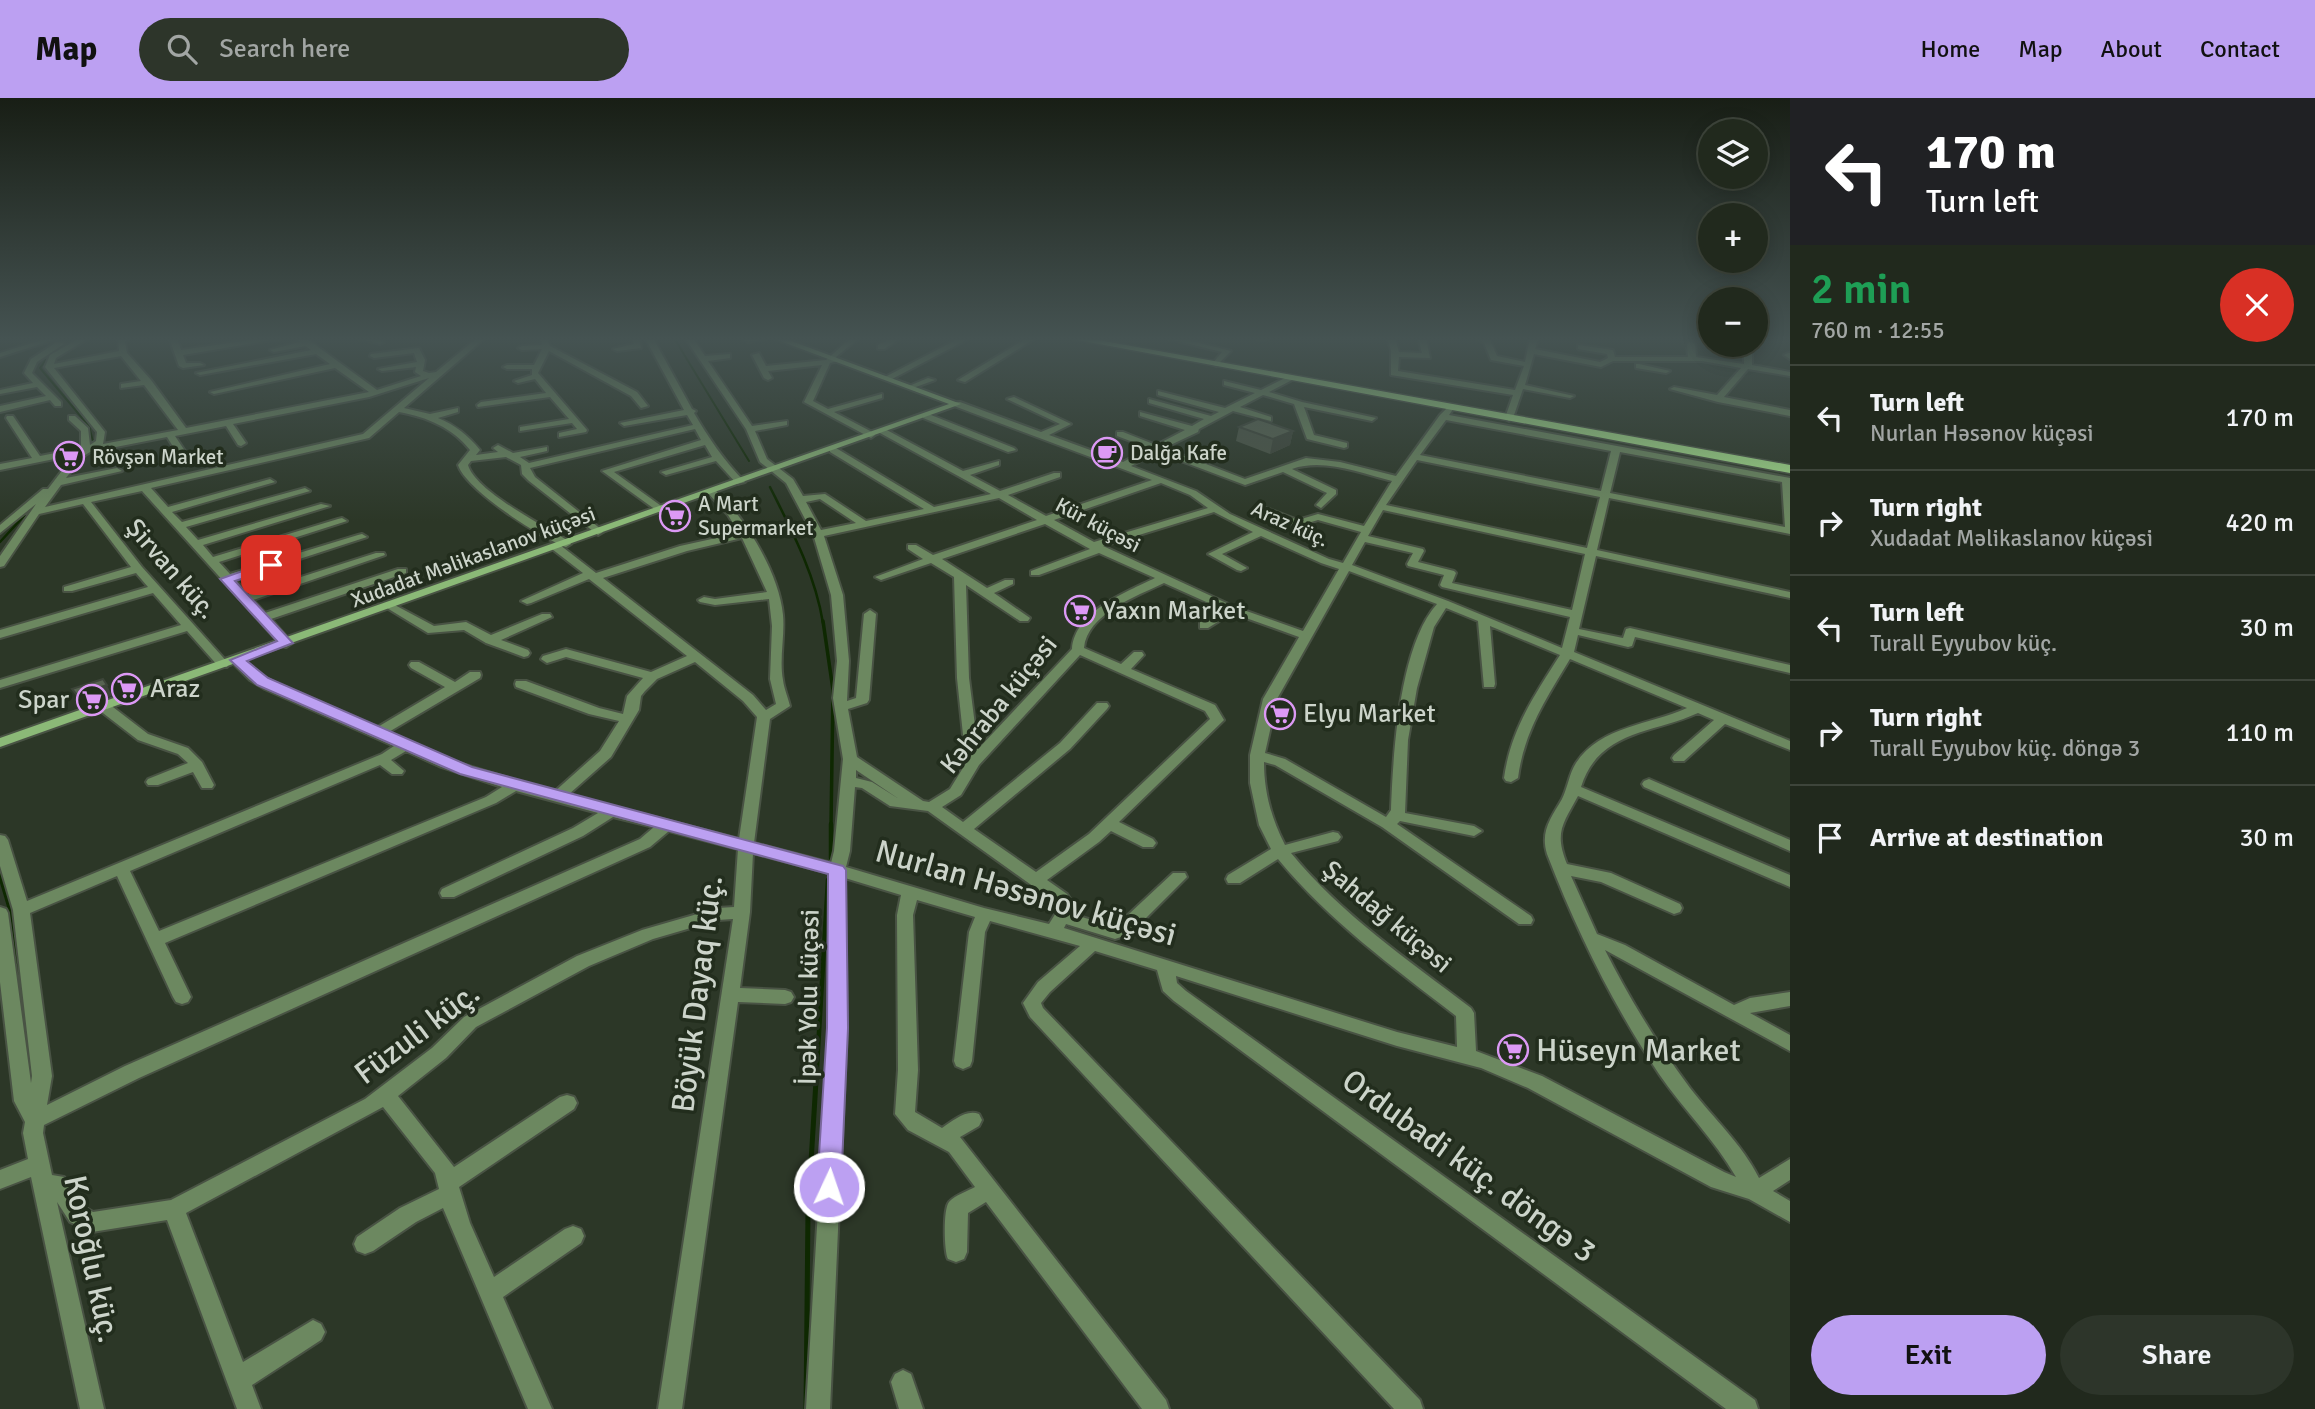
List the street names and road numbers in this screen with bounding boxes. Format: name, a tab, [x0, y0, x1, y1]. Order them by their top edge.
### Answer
street label: Kür küçəsi	[1051, 492, 1145, 558]
street label: Araz küç.	[1247, 495, 1333, 553]
street label: Xudadat Məlikaslanov küçəsi	[347, 501, 599, 613]
street label: Şirvan küç.	[119, 512, 223, 626]
street label: Kəhraba küçəsi	[934, 630, 1064, 780]
street label: Nurlan Həsənov küçəsi	[871, 831, 1181, 955]
street label: Şahdağ küçəsi	[1316, 854, 1458, 980]
street label: Böyük Dayaq küç.	[663, 873, 731, 1115]
street label: İpək Yolu küçəsi	[791, 909, 827, 1085]
street label: Füzuli küç.	[347, 973, 487, 1093]
street label: Ordubadi küç. döngə 3	[1334, 1061, 1604, 1271]
street label: Koroğlu küç.	[55, 1172, 129, 1346]

